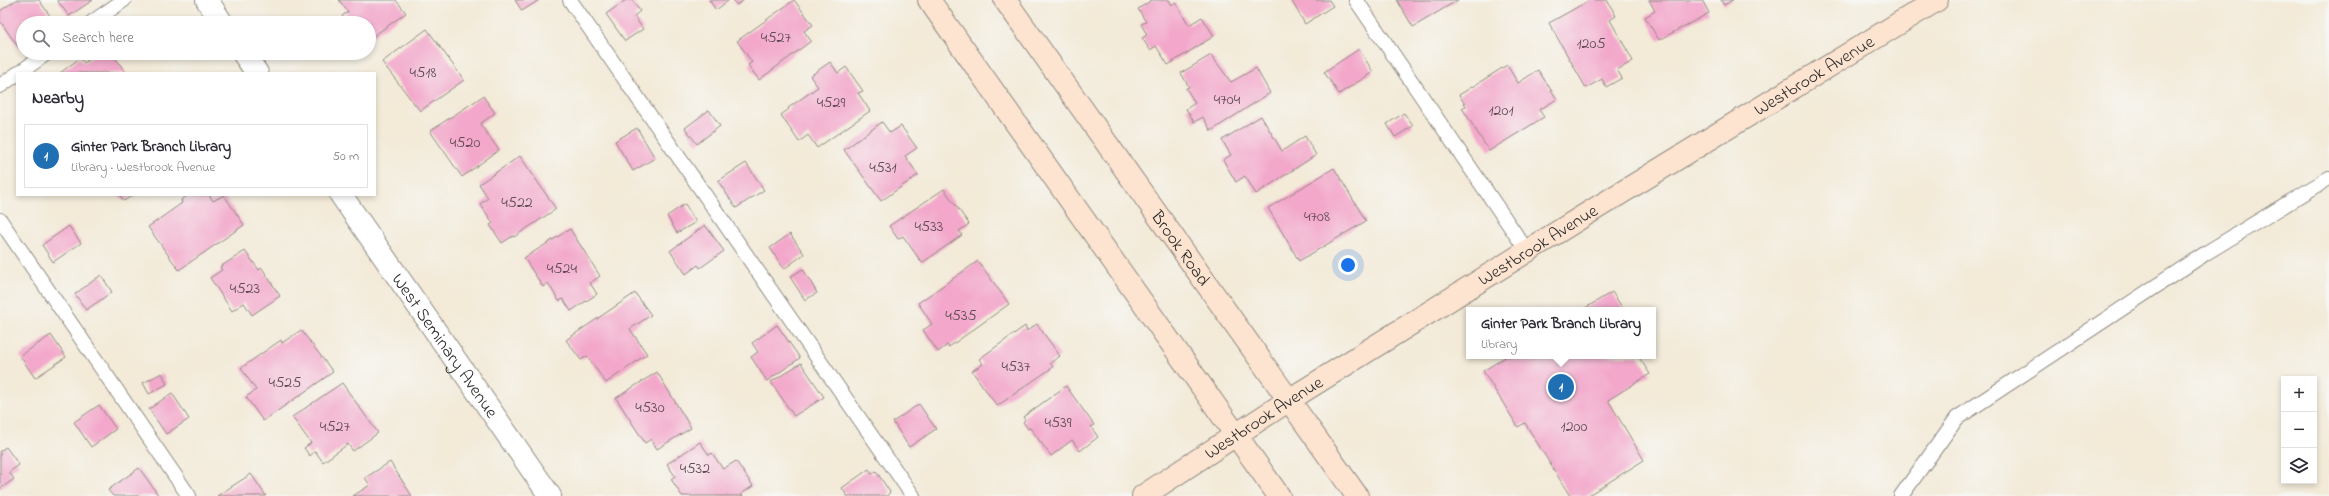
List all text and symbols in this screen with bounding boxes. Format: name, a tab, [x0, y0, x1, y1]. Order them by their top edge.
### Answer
search box	[16, 16, 376, 60]
house number: 4527	[761, 26, 792, 50]
icon: search	[30, 27, 52, 49]
text: Search here	[62, 27, 134, 49]
street label: Westbrook Avenue	[1750, 30, 1881, 124]
house number: 1205	[1576, 32, 1606, 56]
house number: 4518	[410, 61, 436, 85]
text: Nearby	[32, 86, 84, 111]
house number: 4704	[1214, 88, 1241, 112]
house number: 4529	[817, 91, 845, 115]
house number: 1201	[1488, 99, 1514, 123]
house number: 4520	[450, 131, 480, 155]
text: Ginter Park Branch Library	[71, 136, 231, 158]
text: 1	[44, 147, 48, 166]
text: 50 m	[333, 147, 359, 166]
house number: 4531	[869, 156, 897, 180]
text: Library · Westbrook Avenue	[71, 158, 215, 177]
house number: 4522	[501, 191, 533, 215]
street label: Westbrook Avenue	[1474, 199, 1604, 294]
street label: Brook Road	[1143, 205, 1215, 292]
house number: 4708	[1304, 205, 1330, 229]
house number: 4533	[915, 215, 943, 239]
your location	[1338, 255, 1358, 275]
house number: 4524	[547, 257, 578, 281]
street label: West Seminary Avenue	[384, 269, 504, 425]
house number: 4523	[230, 277, 260, 301]
house number: 4535	[945, 304, 977, 328]
popup	[1466, 307, 1656, 359]
text: Ginter Park Branch Library	[1481, 313, 1641, 335]
text: Library	[1481, 335, 1517, 354]
house number: 4537	[1002, 355, 1031, 379]
street label: Westbrook Avenue	[1200, 370, 1330, 467]
house number: 4525	[269, 371, 301, 395]
pin: 1	[1548, 372, 1574, 402]
map controls	[2281, 376, 2317, 484]
button: +	[2281, 376, 2317, 412]
house number: 4530	[635, 396, 665, 420]
house number: 4539	[1044, 411, 1072, 435]
button: −	[2281, 412, 2317, 448]
house number: 4527	[320, 415, 351, 439]
house number: 1200	[1561, 415, 1588, 439]
button: layers	[2281, 448, 2317, 484]
house number: 4532	[680, 457, 710, 481]

